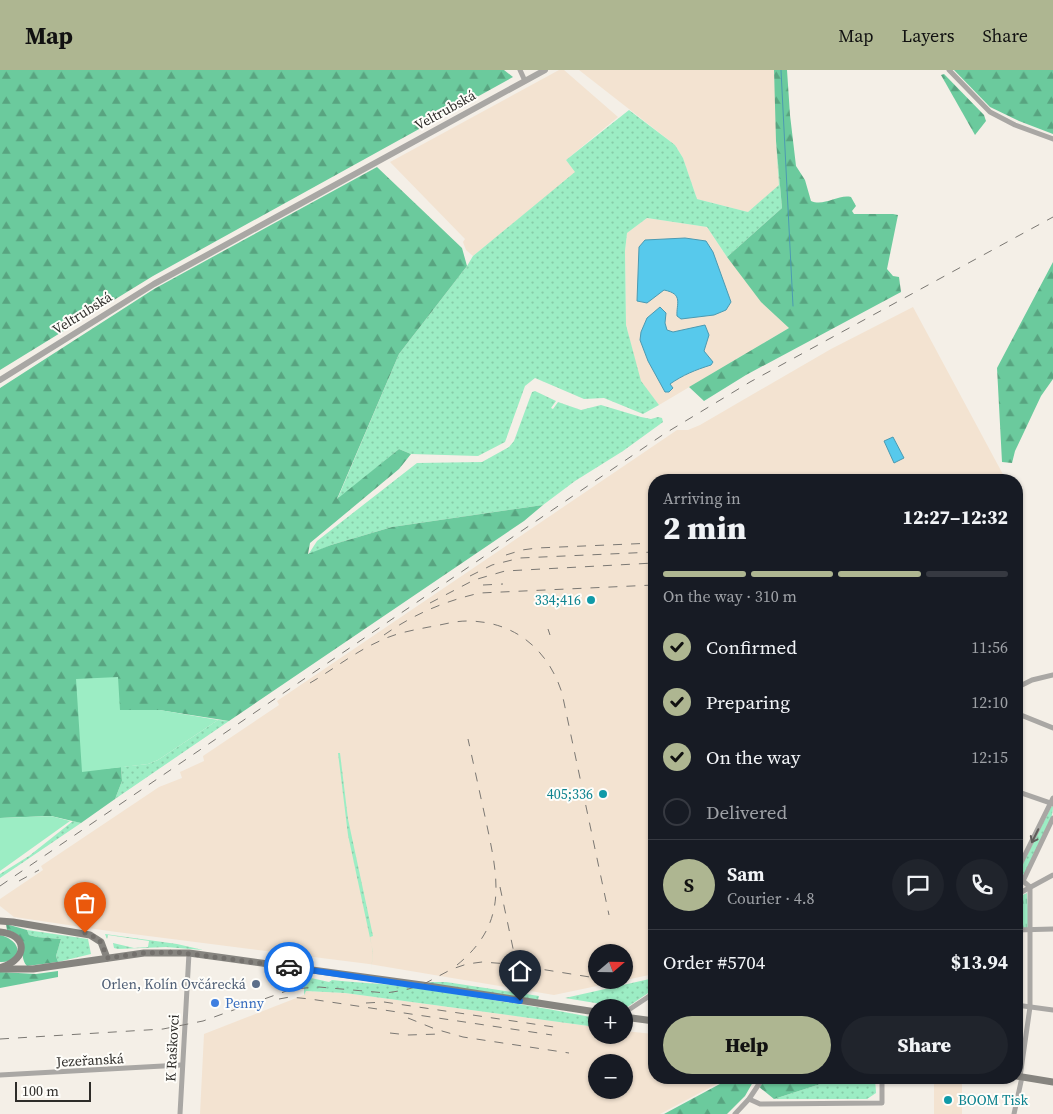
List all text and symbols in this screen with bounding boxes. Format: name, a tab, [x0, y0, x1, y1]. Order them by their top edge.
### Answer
text: Map	[25, 19, 73, 52]
text: Map	[838, 23, 873, 48]
text: Layers	[901, 23, 954, 48]
text: Share	[982, 23, 1028, 48]
street label: Veltrubská	[411, 85, 480, 135]
street label: Veltrubská	[48, 286, 116, 339]
text: Arriving in	[663, 487, 741, 509]
text: 12:27–12:32	[903, 504, 1008, 530]
text: 2 min	[663, 506, 746, 550]
text: On the way · 310 m	[663, 585, 797, 607]
place label: 334;416	[535, 590, 581, 610]
marker: 334;416	[585, 594, 597, 606]
icon: check	[663, 633, 691, 661]
text: Confirmed	[706, 634, 797, 660]
text: 11:56	[971, 636, 1008, 658]
icon: check	[663, 688, 691, 716]
text: Preparing	[706, 689, 790, 715]
text: 12:10	[971, 691, 1008, 713]
icon: check	[663, 743, 691, 771]
text: On the way	[706, 744, 801, 770]
text: 12:15	[971, 746, 1008, 768]
place label: 405;336	[547, 784, 593, 804]
marker: 405;336	[597, 788, 609, 800]
text: Delivered	[706, 799, 787, 825]
one-way arrow	[1030, 828, 1039, 843]
button: chat	[892, 859, 944, 911]
button: phone	[956, 859, 1008, 911]
text: Sam	[727, 861, 765, 887]
text: S	[684, 872, 694, 898]
pin	[64, 882, 106, 933]
text: Courier · 4.8	[727, 887, 815, 909]
icon: bag	[71, 889, 99, 917]
courier	[264, 942, 314, 992]
north arrow	[588, 944, 632, 989]
map controls	[588, 944, 633, 1099]
text: Order #5704	[663, 949, 765, 975]
text: $13.94	[951, 949, 1008, 975]
pin	[499, 950, 541, 1001]
icon: car	[275, 953, 303, 981]
icon: home	[506, 957, 534, 985]
place label: Orlen, Kolín Ovčárecká	[101, 974, 247, 994]
marker: Orlen, Kolín Ovčárecká	[250, 978, 262, 990]
place label: Penny	[225, 993, 265, 1013]
marker: Penny	[209, 997, 221, 1009]
button: +	[588, 999, 633, 1044]
street label: K Raškovci	[160, 1014, 184, 1082]
button: Help	[663, 1016, 831, 1074]
button: Share	[841, 1016, 1008, 1074]
street label: Jezeřanská	[55, 1048, 125, 1072]
button: −	[588, 1054, 633, 1099]
scale bar	[15, 1079, 91, 1102]
text: 100 m	[22, 1081, 59, 1101]
place label: BOOM Tisk	[958, 1090, 1028, 1110]
marker: BOOM Tisk	[942, 1094, 954, 1106]

